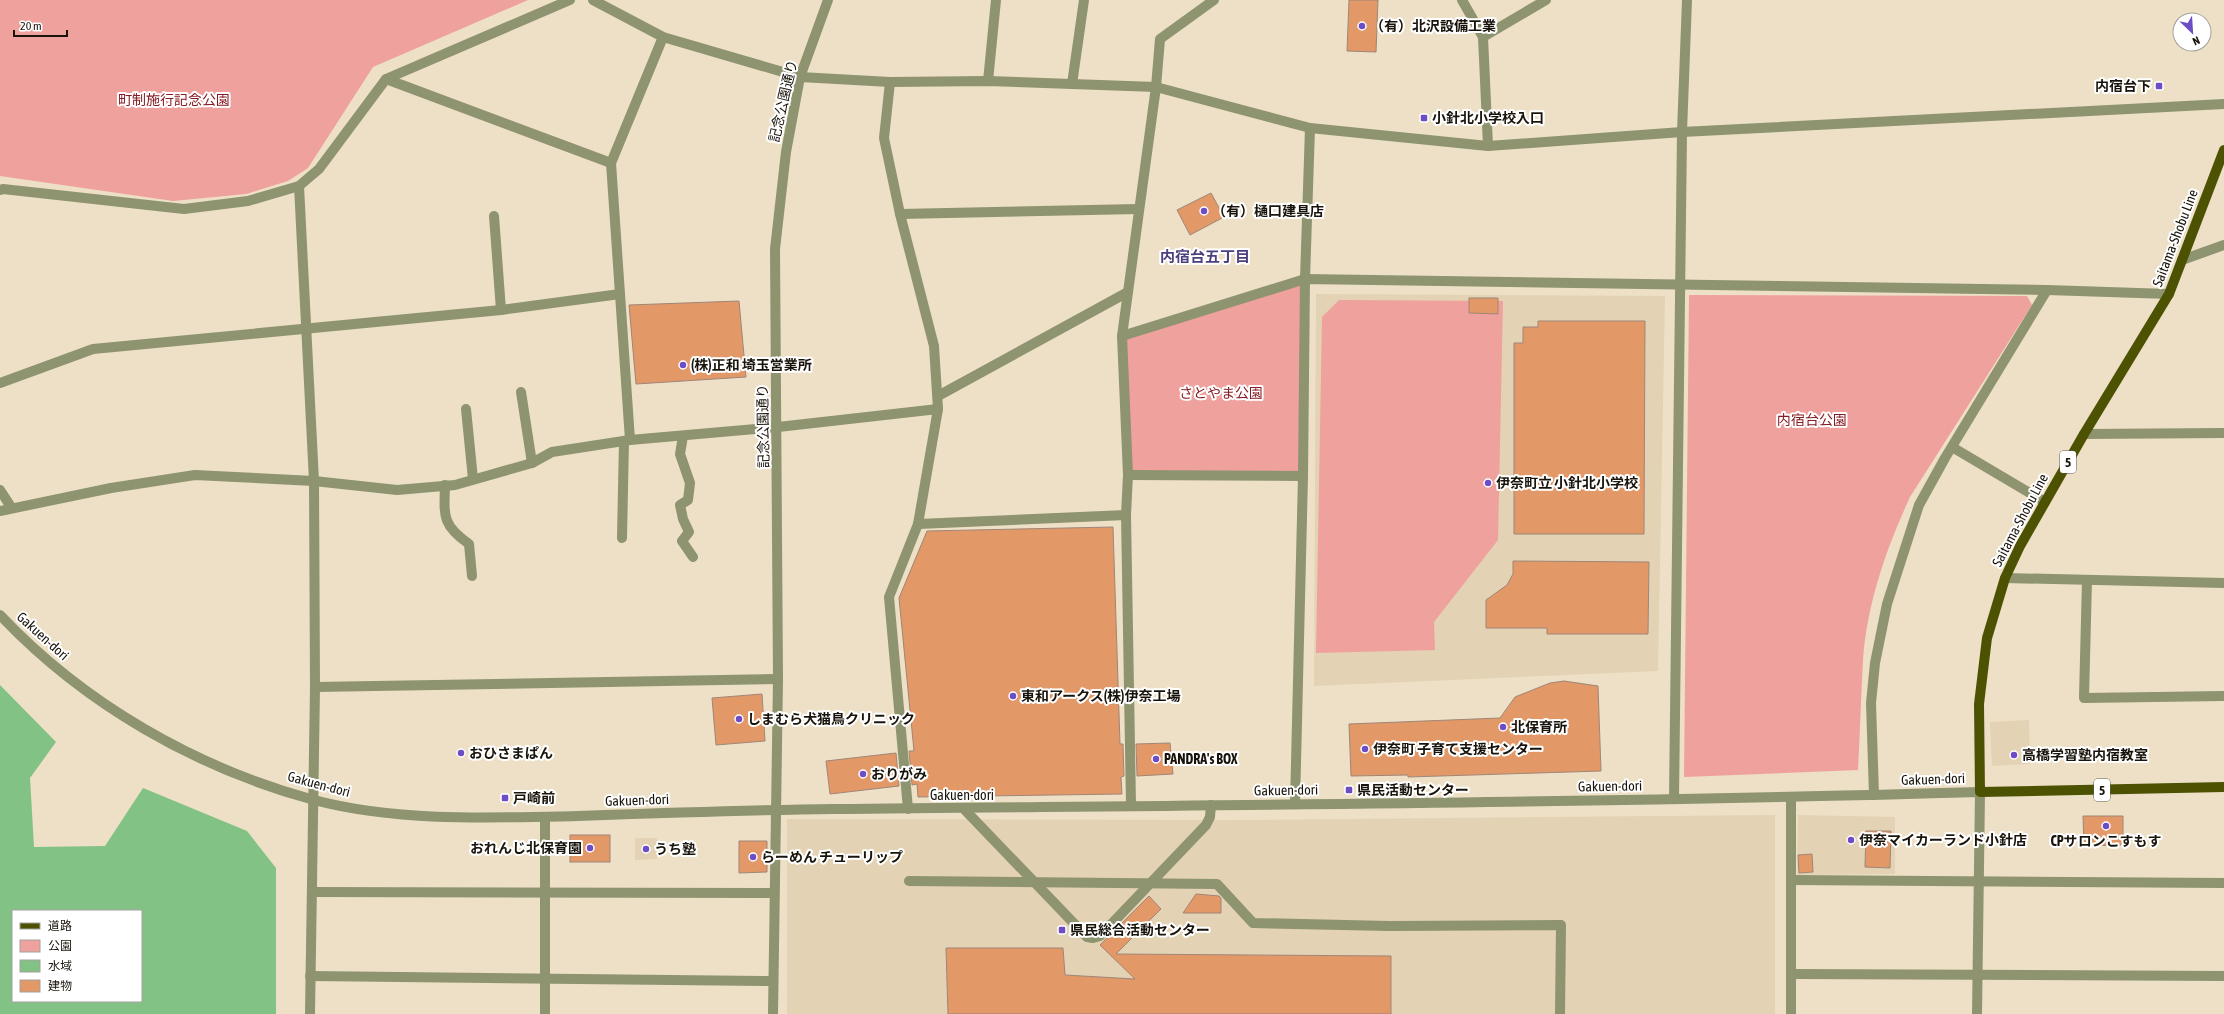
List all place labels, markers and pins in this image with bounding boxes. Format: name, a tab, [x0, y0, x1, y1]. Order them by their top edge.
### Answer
place label: （有）北沢設備工業	[1370, 18, 1496, 34]
marker: （有）北沢設備工業	[1357, 21, 1367, 31]
place label: 内宿台下	[2095, 78, 2151, 94]
marker: 内宿台下	[2154, 81, 2164, 91]
place label: 小針北小学校入口	[1432, 110, 1544, 126]
marker: 小針北小学校入口	[1419, 113, 1429, 123]
place label: （有）樋口建具店	[1212, 203, 1324, 219]
marker: （有）樋口建具店	[1199, 206, 1209, 216]
place label: (株)正和 埼玉営業所	[691, 357, 812, 373]
marker: (株)正和 埼玉営業所	[678, 360, 688, 370]
place label: 伊奈町立 小針北小学校	[1496, 475, 1638, 491]
marker: 伊奈町立 小針北小学校	[1483, 478, 1493, 488]
place label: 東和アークス(株)伊奈工場	[1021, 688, 1180, 704]
marker: 東和アークス(株)伊奈工場	[1008, 691, 1018, 701]
place label: しまむら犬猫鳥クリニック	[747, 711, 915, 727]
marker: しまむら犬猫鳥クリニック	[734, 714, 744, 724]
place label: 北保育所	[1511, 719, 1567, 735]
marker: 北保育所	[1498, 722, 1508, 732]
place label: 伊奈町 子育て支援センター	[1373, 741, 1543, 757]
marker: 伊奈町 子育て支援センター	[1360, 744, 1370, 754]
place label: おひさまぱん	[469, 745, 553, 761]
place label: 高橋学習塾内宿教室	[2022, 747, 2148, 763]
marker: おひさまぱん	[456, 748, 466, 758]
marker: 高橋学習塾内宿教室	[2009, 750, 2019, 760]
place label: PANDRA's BOX	[1164, 751, 1238, 767]
marker: PANDRA's BOX	[1151, 754, 1161, 764]
place label: おりがみ	[871, 766, 927, 782]
marker: おりがみ	[858, 769, 868, 779]
place label: 県民活動センター	[1357, 782, 1469, 798]
marker: 県民活動センター	[1344, 785, 1354, 795]
place label: 戸崎前	[513, 790, 555, 806]
marker: 戸崎前	[500, 793, 510, 803]
marker: CPサロンこすもす	[2101, 821, 2111, 831]
place label: 伊奈マイカーランド小針店	[1859, 832, 2027, 848]
place label: CPサロンこすもす	[2051, 833, 2161, 849]
marker: 伊奈マイカーランド小針店	[1846, 835, 1856, 845]
place label: おれんじ北保育園	[470, 840, 582, 856]
place label: うち塾	[654, 841, 696, 857]
marker: おれんじ北保育園	[585, 843, 595, 853]
marker: うち塾	[641, 844, 651, 854]
place label: らーめん チューリップ	[761, 849, 903, 865]
marker: らーめん チューリップ	[748, 852, 758, 862]
place label: 県民総合活動センター	[1070, 922, 1210, 938]
marker: 県民総合活動センター	[1057, 925, 1067, 935]

